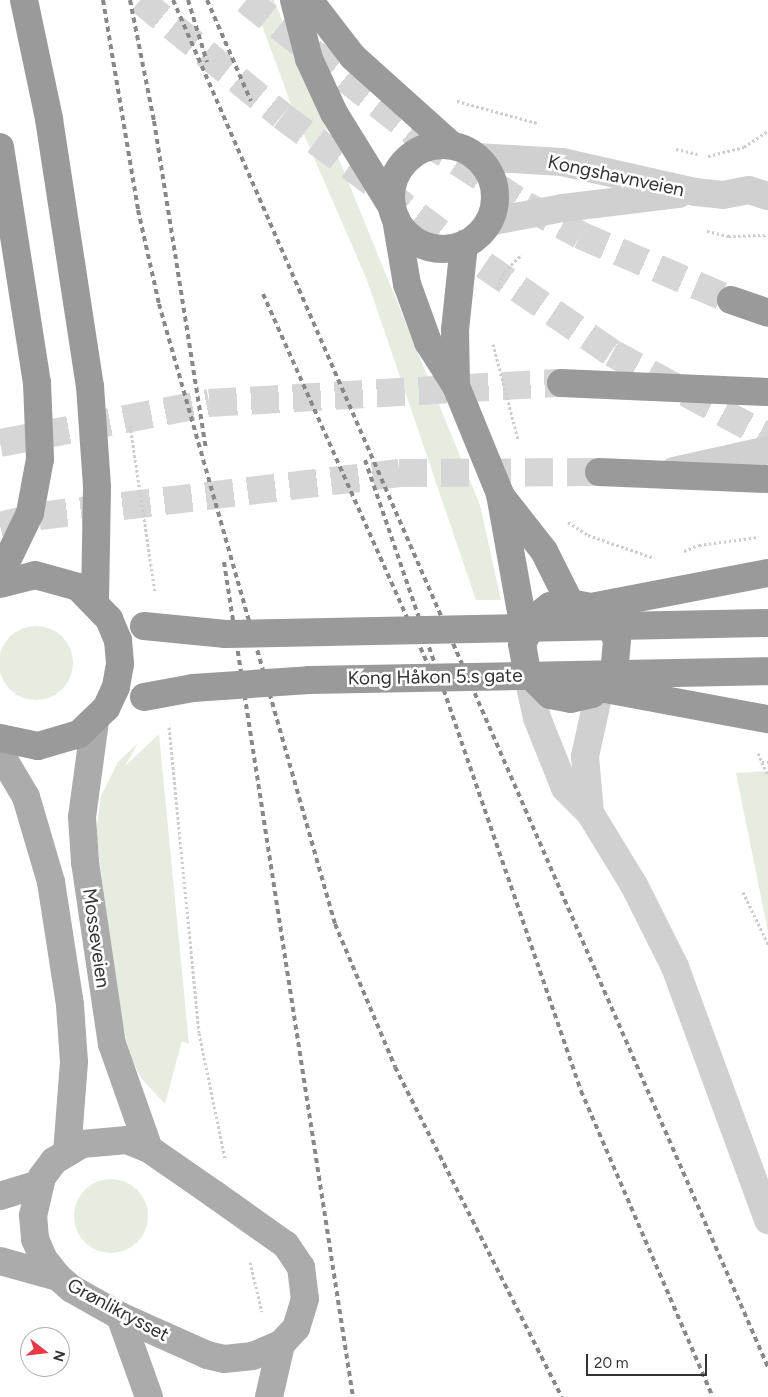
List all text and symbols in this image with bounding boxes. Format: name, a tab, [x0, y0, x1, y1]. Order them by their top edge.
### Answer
street label: Kongshavnveien	[546, 150, 686, 202]
street label: Kong Håkon 5.s gate	[347, 664, 523, 690]
street label: Mosseveien	[78, 887, 114, 989]
street label: Grønlikrysset	[63, 1274, 173, 1346]
north arrow	[20, 1327, 70, 1377]
scale bar	[588, 1344, 709, 1376]
text: N	[49, 1348, 69, 1364]
text: 20 m	[594, 1354, 628, 1372]

